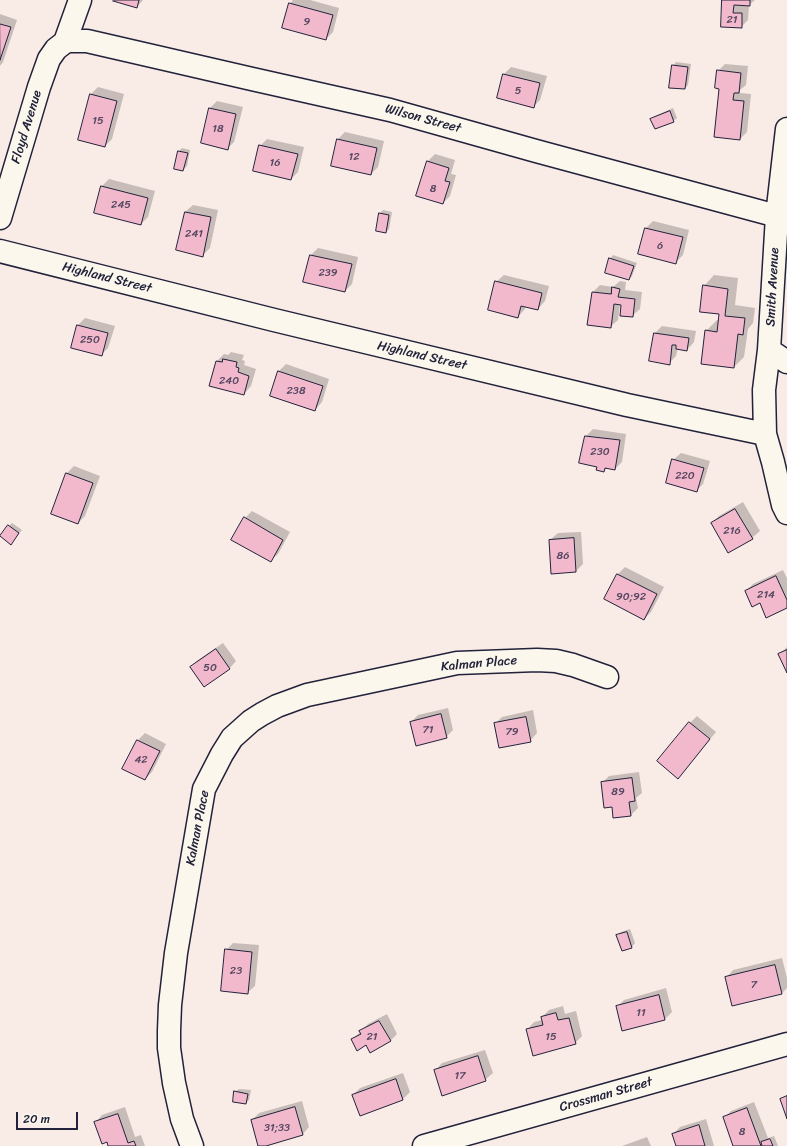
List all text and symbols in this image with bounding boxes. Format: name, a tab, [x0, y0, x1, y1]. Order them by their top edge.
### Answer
house number: 21	[726, 13, 738, 27]
house number: 9	[304, 15, 310, 29]
house number: 5	[515, 84, 521, 98]
street label: Floyd Avenue	[8, 88, 46, 166]
street label: Wilson Street	[383, 101, 463, 137]
house number: 15	[92, 114, 104, 128]
house number: 18	[212, 122, 224, 136]
house number: 12	[348, 150, 360, 164]
house number: 16	[270, 156, 280, 170]
house number: 8	[430, 182, 436, 196]
house number: 245	[111, 198, 131, 212]
house number: 241	[185, 227, 203, 241]
house number: 6	[657, 239, 663, 253]
street label: Smith Avenue	[763, 247, 783, 327]
street label: Highland Street	[61, 259, 153, 297]
house number: 239	[318, 266, 338, 280]
house number: 250	[80, 333, 100, 347]
street label: Highland Street	[376, 338, 468, 374]
house number: 240	[219, 374, 239, 388]
house number: 238	[286, 384, 306, 398]
house number: 230	[590, 445, 610, 459]
house number: 220	[675, 469, 695, 483]
house number: 216	[723, 524, 741, 538]
house number: 86	[557, 549, 569, 563]
house number: 214	[757, 588, 775, 602]
house number: 90;92	[616, 590, 646, 604]
street label: Kalman Place	[440, 653, 518, 675]
house number: 50	[203, 661, 217, 675]
house number: 71	[423, 723, 433, 737]
house number: 79	[505, 725, 519, 739]
house number: 42	[134, 753, 148, 767]
house number: 89	[611, 785, 625, 799]
street label: Kalman Place	[183, 789, 213, 867]
house number: 23	[230, 964, 242, 978]
house number: 7	[751, 978, 757, 992]
house number: 11	[636, 1006, 646, 1020]
house number: 21	[366, 1030, 378, 1044]
house number: 15	[545, 1030, 557, 1044]
house number: 17	[455, 1069, 465, 1083]
street label: Crossman Street	[558, 1074, 654, 1116]
scale bar	[18, 1104, 80, 1130]
text: 20 m	[23, 1108, 50, 1130]
house number: 31;33	[264, 1121, 290, 1135]
house number: 8	[739, 1125, 745, 1139]

